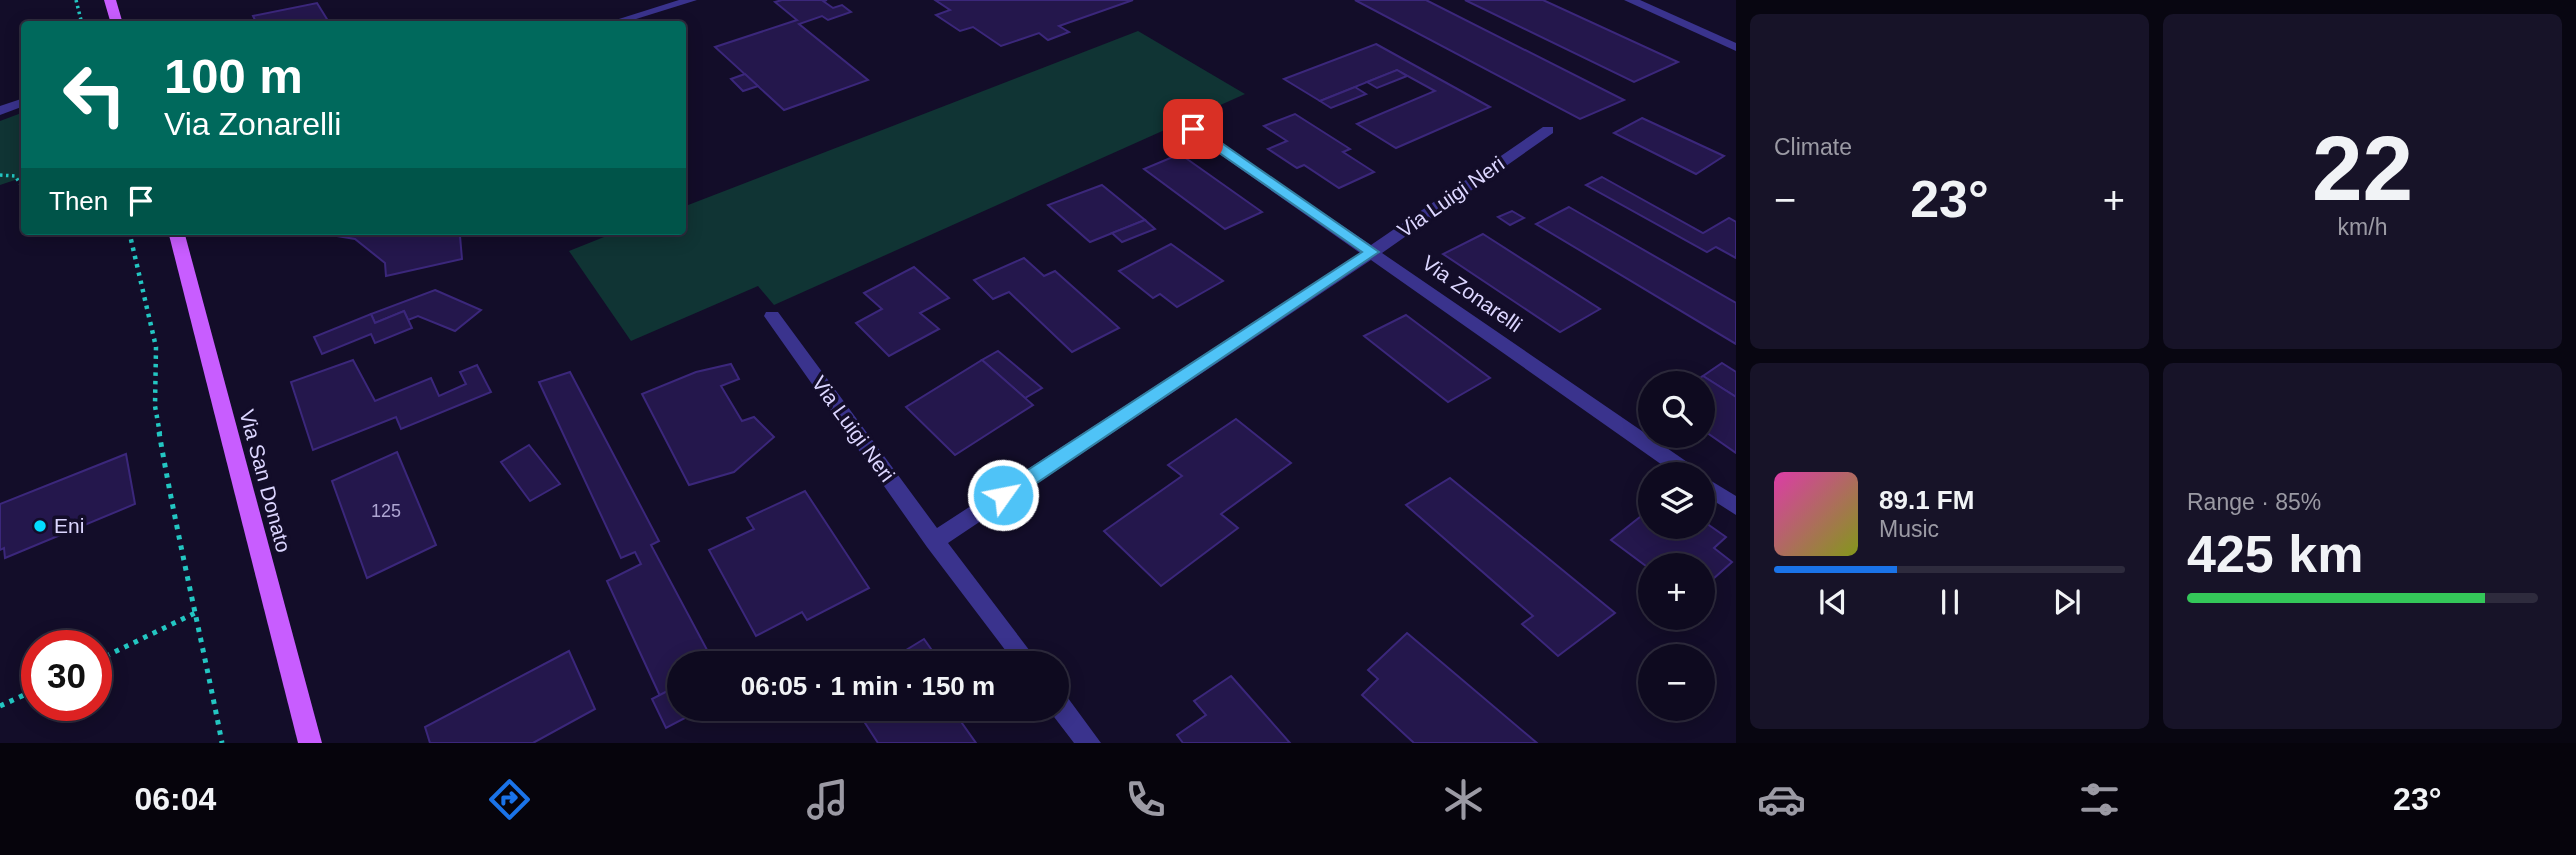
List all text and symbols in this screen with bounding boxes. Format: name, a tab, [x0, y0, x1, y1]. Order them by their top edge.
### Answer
icon: left	[49, 49, 140, 140]
text: 100 m	[164, 49, 303, 103]
pin	[1163, 99, 1223, 159]
text: Via Zonarelli	[164, 106, 341, 142]
icon: arrive	[1174, 110, 1212, 148]
text: 22	[2312, 118, 2413, 219]
text: Climate	[1774, 134, 1852, 160]
street label: Via Luigi Neri	[1393, 151, 1508, 242]
text: 23°	[1910, 170, 1989, 228]
text: −	[1774, 179, 1796, 221]
text: +	[2103, 179, 2125, 221]
icon: arrive	[122, 182, 160, 220]
text: Then	[49, 186, 108, 216]
text: km/h	[2338, 214, 2387, 240]
street label: Via Zonarelli	[1418, 251, 1527, 336]
map controls	[1638, 371, 1715, 721]
button: search	[1638, 371, 1715, 448]
street label: Via Luigi Neri	[808, 372, 899, 486]
street label: Via San Donato	[235, 407, 296, 555]
position arrow	[966, 458, 1040, 532]
button: layers	[1638, 462, 1715, 539]
text: 89.1 FM	[1879, 485, 1974, 515]
text: Range · 85%	[2187, 489, 2321, 515]
house number: 125	[371, 501, 401, 521]
place label: Eni	[54, 514, 84, 537]
text: Music	[1879, 516, 1939, 542]
marker: Eni	[32, 518, 48, 534]
text: 425 km	[2187, 525, 2363, 583]
button: +	[1638, 553, 1715, 630]
icon: previous	[1814, 583, 1852, 621]
icon: pause	[1931, 583, 1969, 621]
icon: next	[2048, 583, 2086, 621]
speed limit sign: 30	[21, 630, 112, 721]
button: −	[1638, 644, 1715, 721]
text: 06:05 · 1 min · 150 m	[741, 671, 995, 701]
icon: directions	[485, 775, 534, 824]
icon: music	[803, 775, 852, 824]
icon: phone	[1121, 775, 1170, 824]
icon: climate	[1439, 775, 1488, 824]
icon: car	[1757, 775, 1806, 824]
icon: filters	[2075, 775, 2124, 824]
text: 06:04	[134, 781, 216, 817]
text: 23°	[2393, 781, 2442, 817]

